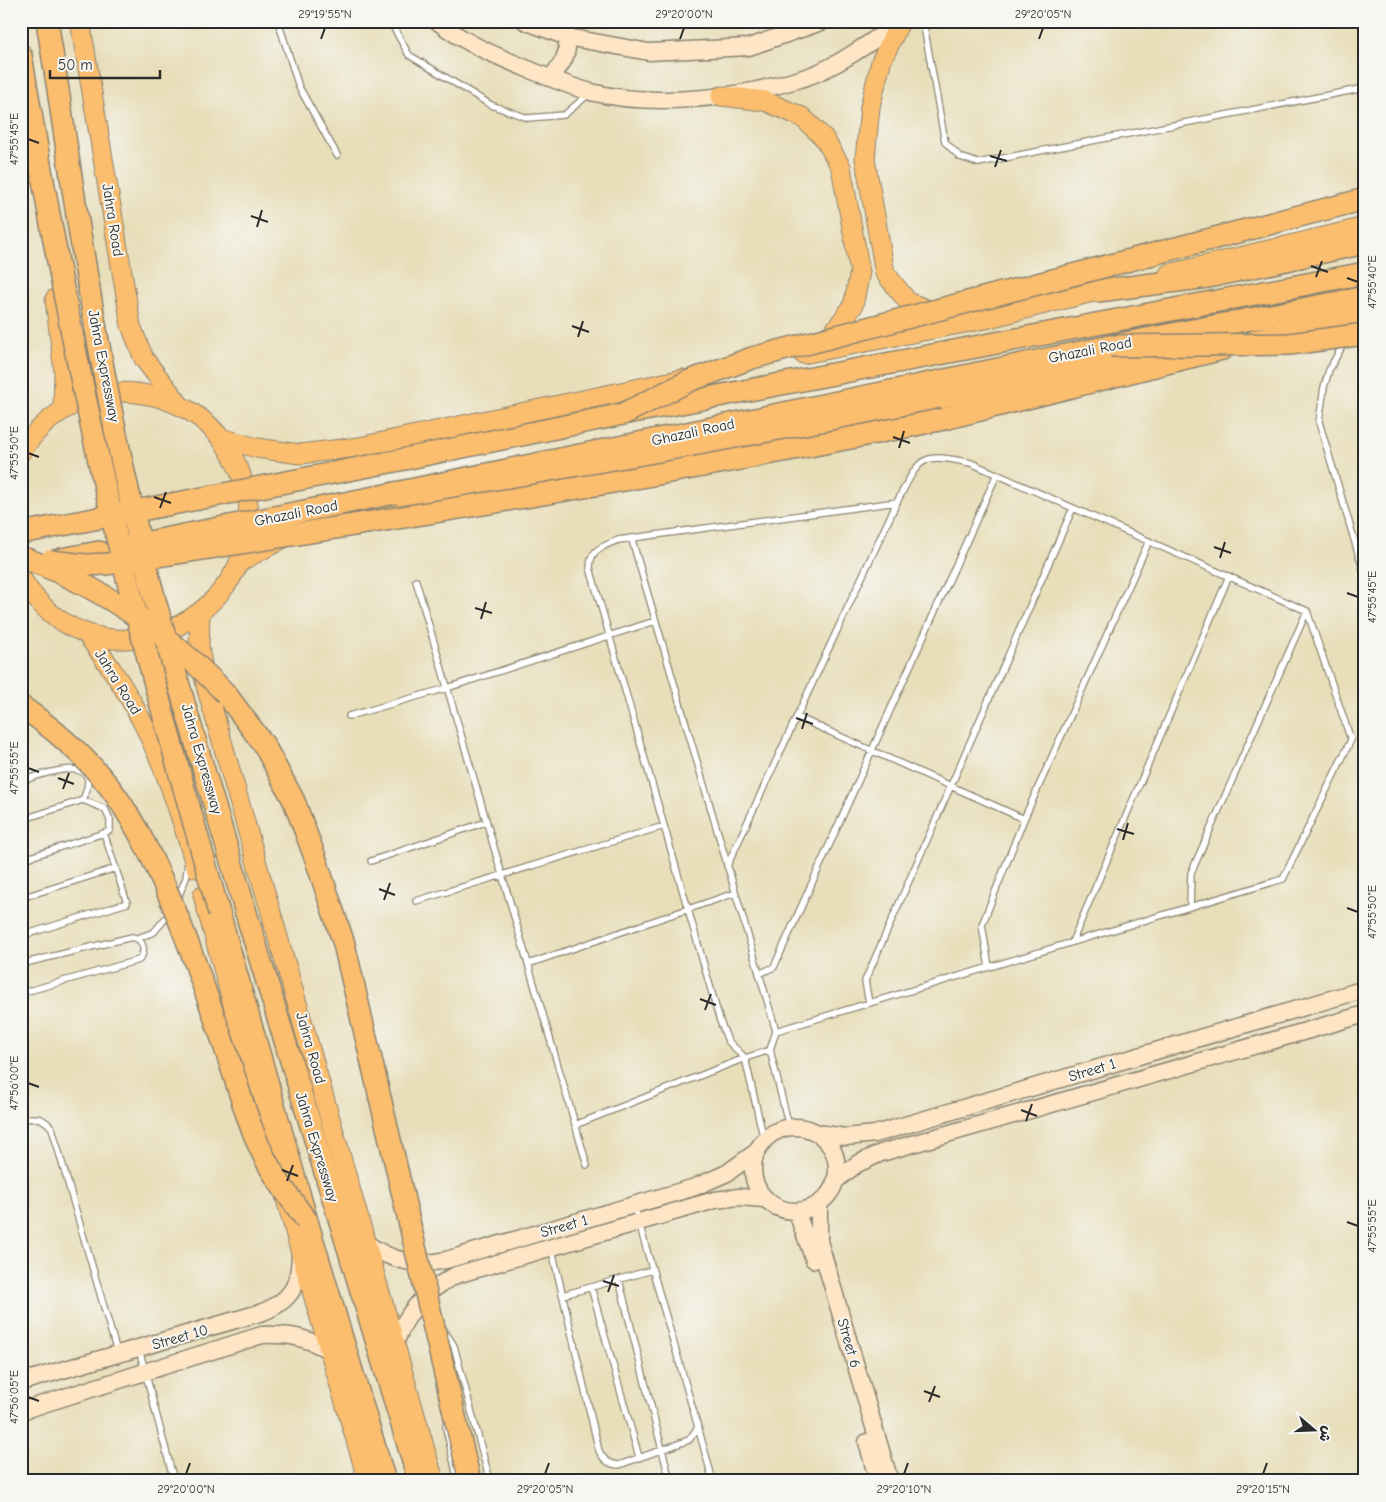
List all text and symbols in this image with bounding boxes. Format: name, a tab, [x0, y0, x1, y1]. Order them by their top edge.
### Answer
text: 29°19'55"N	[298, 7, 352, 21]
text: 29°20'00"N	[655, 7, 713, 21]
text: 29°20'05"N	[1015, 7, 1071, 21]
scale bar	[50, 48, 160, 80]
text: 50 m	[58, 56, 93, 74]
text: 47°55'45"E	[7, 113, 21, 165]
street label: Jahra Road	[98, 182, 128, 258]
text: 47°55'40"E	[1365, 255, 1379, 309]
street label: Jahra Expressway	[84, 308, 124, 424]
street label: Ghazali Road	[1047, 333, 1133, 367]
street label: Ghazali Road	[650, 414, 736, 450]
text: 47°55'50"E	[7, 426, 21, 480]
street label: Ghazali Road	[253, 496, 339, 530]
text: 47°55'45"E	[1365, 571, 1379, 623]
street label: Jahra Road	[91, 646, 145, 718]
street label: Jahra Expressway	[178, 702, 226, 817]
text: 47°55'55"E	[7, 741, 21, 795]
text: 47°55'50"E	[1365, 885, 1379, 939]
street label: Jahra Road	[292, 1010, 330, 1086]
street label: Street 1	[1066, 1054, 1118, 1086]
text: 47°56'00"E	[7, 1056, 21, 1110]
street label: Jahra Expressway	[292, 1090, 342, 1204]
text: 47°55'55"E	[1365, 1199, 1379, 1253]
street label: Street 1	[538, 1211, 590, 1241]
street label: Street 6	[833, 1316, 865, 1370]
street label: Street 10	[150, 1320, 210, 1354]
text: 47°56'05"E	[7, 1370, 21, 1424]
north arrow	[1288, 1404, 1338, 1454]
text: ش	[1315, 1424, 1336, 1444]
text: 29°20'00"N	[157, 1482, 215, 1496]
text: 29°20'05"N	[517, 1482, 573, 1496]
text: 29°20'10"N	[877, 1482, 931, 1496]
text: 29°20'15"N	[1236, 1482, 1290, 1496]

